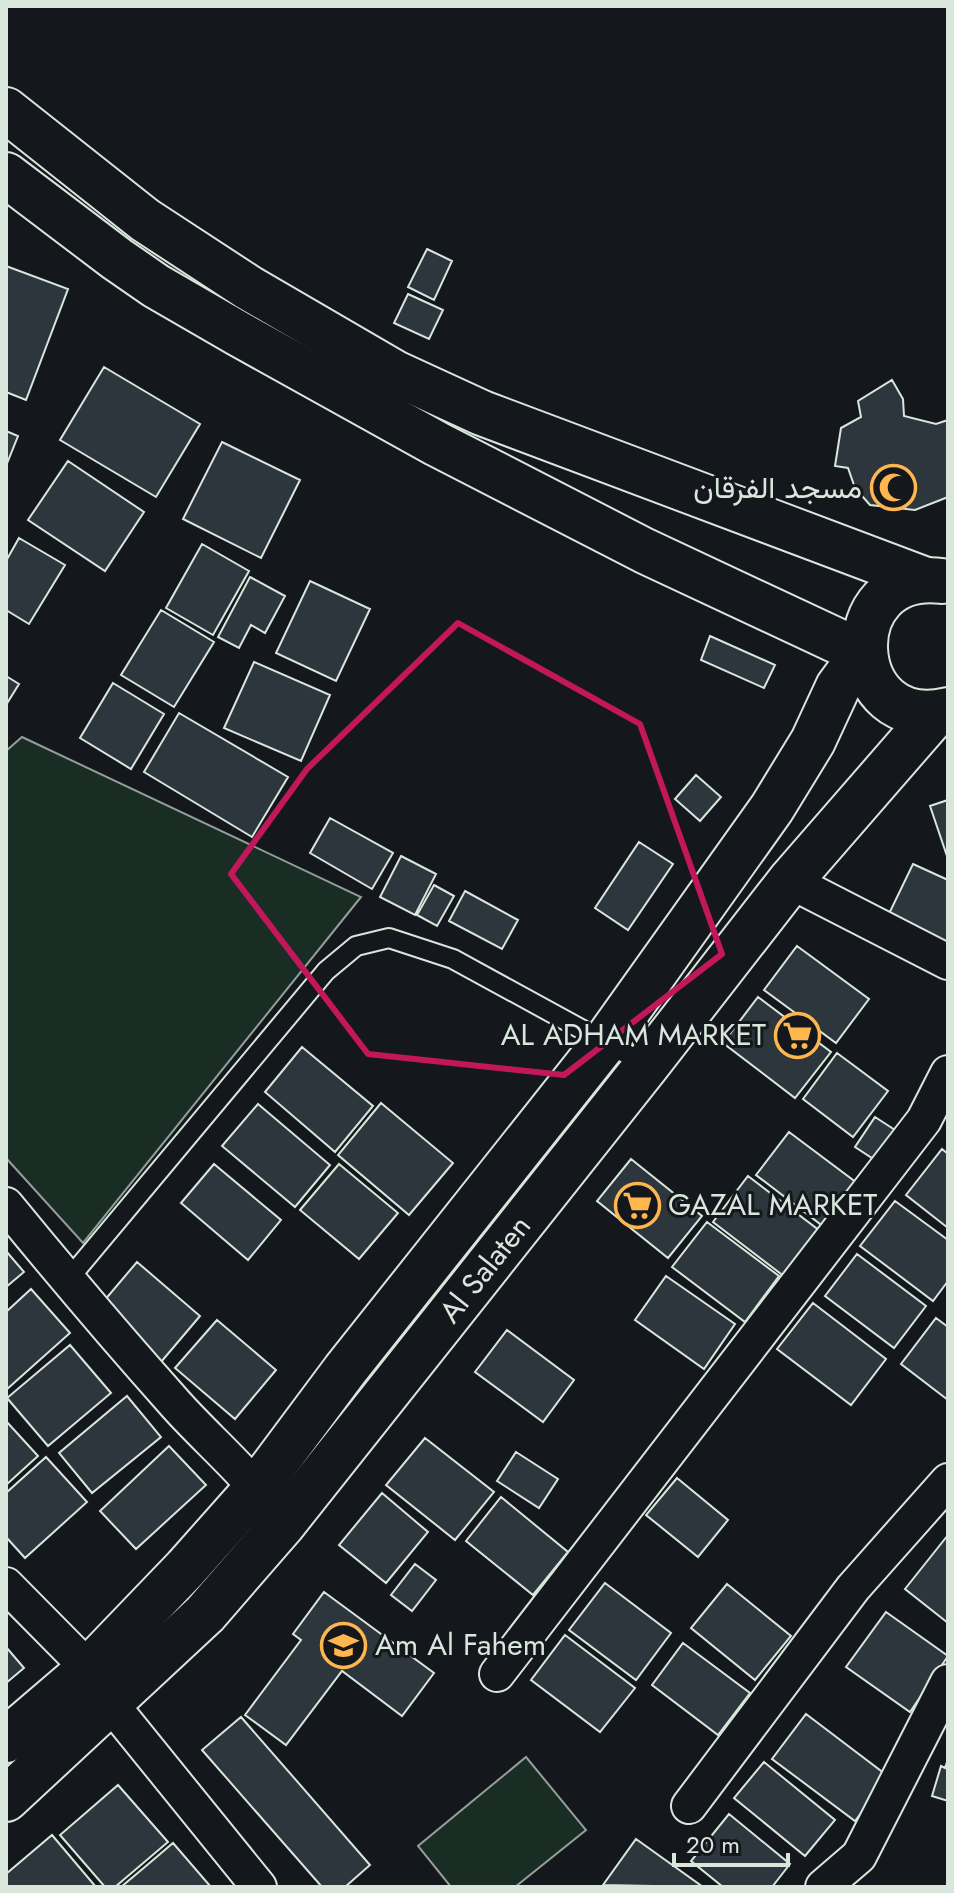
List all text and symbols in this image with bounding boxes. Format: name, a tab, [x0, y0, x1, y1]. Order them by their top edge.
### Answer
mosque icon: مسجد الفرقان	[869, 464, 917, 512]
place label: مسجد الفرقان	[693, 466, 862, 509]
supermarket icon: AL ADHAM MARKET	[773, 1011, 821, 1059]
place label: AL ADHAM MARKET	[501, 1013, 766, 1056]
supermarket icon: GAZAL MARKET	[613, 1181, 661, 1229]
place label: GAZAL MARKET	[668, 1183, 877, 1226]
street label: Al Salaten	[429, 1206, 541, 1332]
school or university icon: Am Al Fahem	[320, 1621, 368, 1669]
place label: Am Al Fahem	[375, 1623, 546, 1666]
scale bar	[674, 1817, 788, 1867]
text: 20 m	[686, 1827, 740, 1862]

